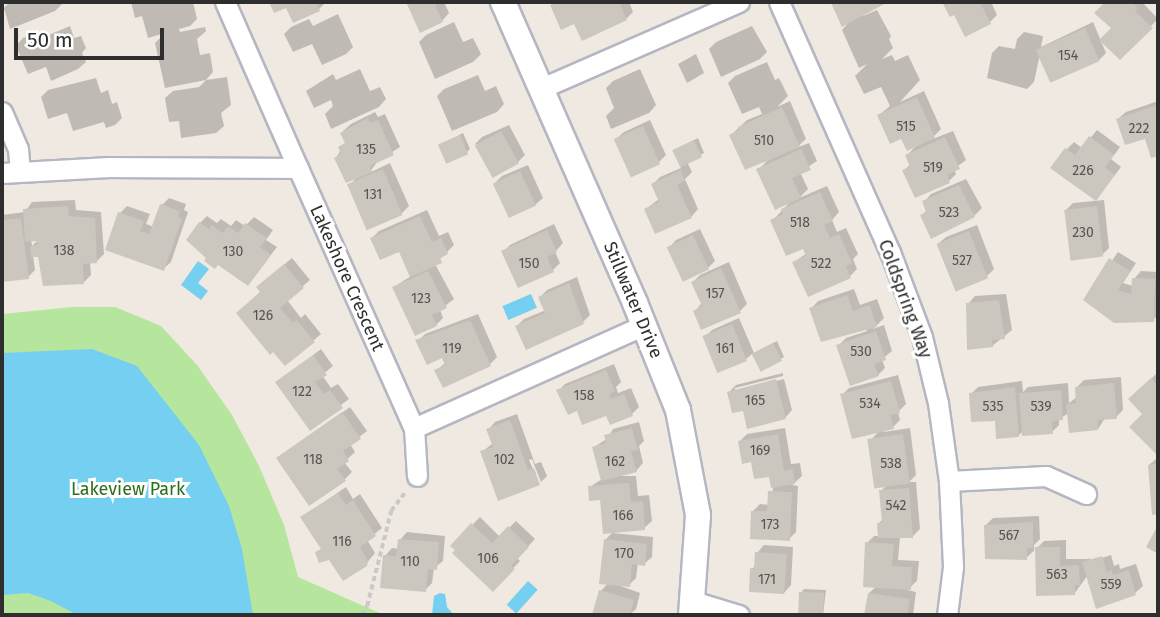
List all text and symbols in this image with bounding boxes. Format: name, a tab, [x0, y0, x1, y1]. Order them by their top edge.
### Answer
scale bar	[18, 14, 168, 58]
text: 50 m	[27, 27, 73, 53]
house number: 154	[1058, 48, 1078, 64]
house number: 515	[896, 119, 916, 135]
house number: 222	[1129, 121, 1149, 137]
house number: 510	[754, 133, 774, 149]
house number: 135	[356, 142, 376, 158]
house number: 519	[923, 160, 943, 176]
house number: 226	[1072, 163, 1094, 179]
house number: 131	[364, 187, 382, 203]
street label: Lakeshore Crescent	[305, 202, 389, 354]
house number: 523	[939, 205, 959, 221]
house number: 518	[790, 215, 810, 231]
house number: 230	[1072, 225, 1094, 241]
street label: Coldspring Way	[874, 237, 936, 361]
street label: Stillwater Drive	[599, 239, 667, 361]
house number: 138	[54, 243, 74, 259]
house number: 130	[223, 244, 243, 260]
house number: 527	[952, 253, 972, 269]
house number: 150	[519, 256, 539, 272]
house number: 522	[811, 256, 831, 272]
house number: 157	[706, 286, 724, 302]
house number: 123	[411, 291, 431, 307]
house number: 126	[253, 308, 273, 324]
house number: 119	[442, 341, 462, 357]
house number: 161	[716, 341, 734, 357]
house number: 530	[850, 344, 872, 360]
house number: 122	[292, 384, 312, 400]
house number: 158	[574, 388, 594, 404]
house number: 165	[745, 393, 765, 409]
house number: 534	[859, 396, 881, 412]
house number: 535	[983, 399, 1003, 415]
house number: 539	[1030, 399, 1052, 415]
house number: 169	[750, 443, 770, 459]
house number: 118	[303, 452, 323, 468]
house number: 102	[494, 452, 514, 468]
house number: 162	[605, 454, 625, 470]
house number: 538	[880, 456, 902, 472]
park label: Lakeview Park	[71, 478, 185, 500]
house number: 542	[885, 498, 907, 514]
house number: 166	[613, 508, 633, 524]
house number: 173	[760, 517, 780, 533]
house number: 567	[999, 528, 1019, 544]
house number: 116	[332, 534, 352, 550]
house number: 170	[614, 546, 634, 562]
house number: 106	[477, 551, 499, 567]
house number: 110	[400, 554, 420, 570]
house number: 563	[1046, 567, 1068, 583]
house number: 171	[758, 572, 776, 588]
house number: 559	[1100, 577, 1122, 593]

